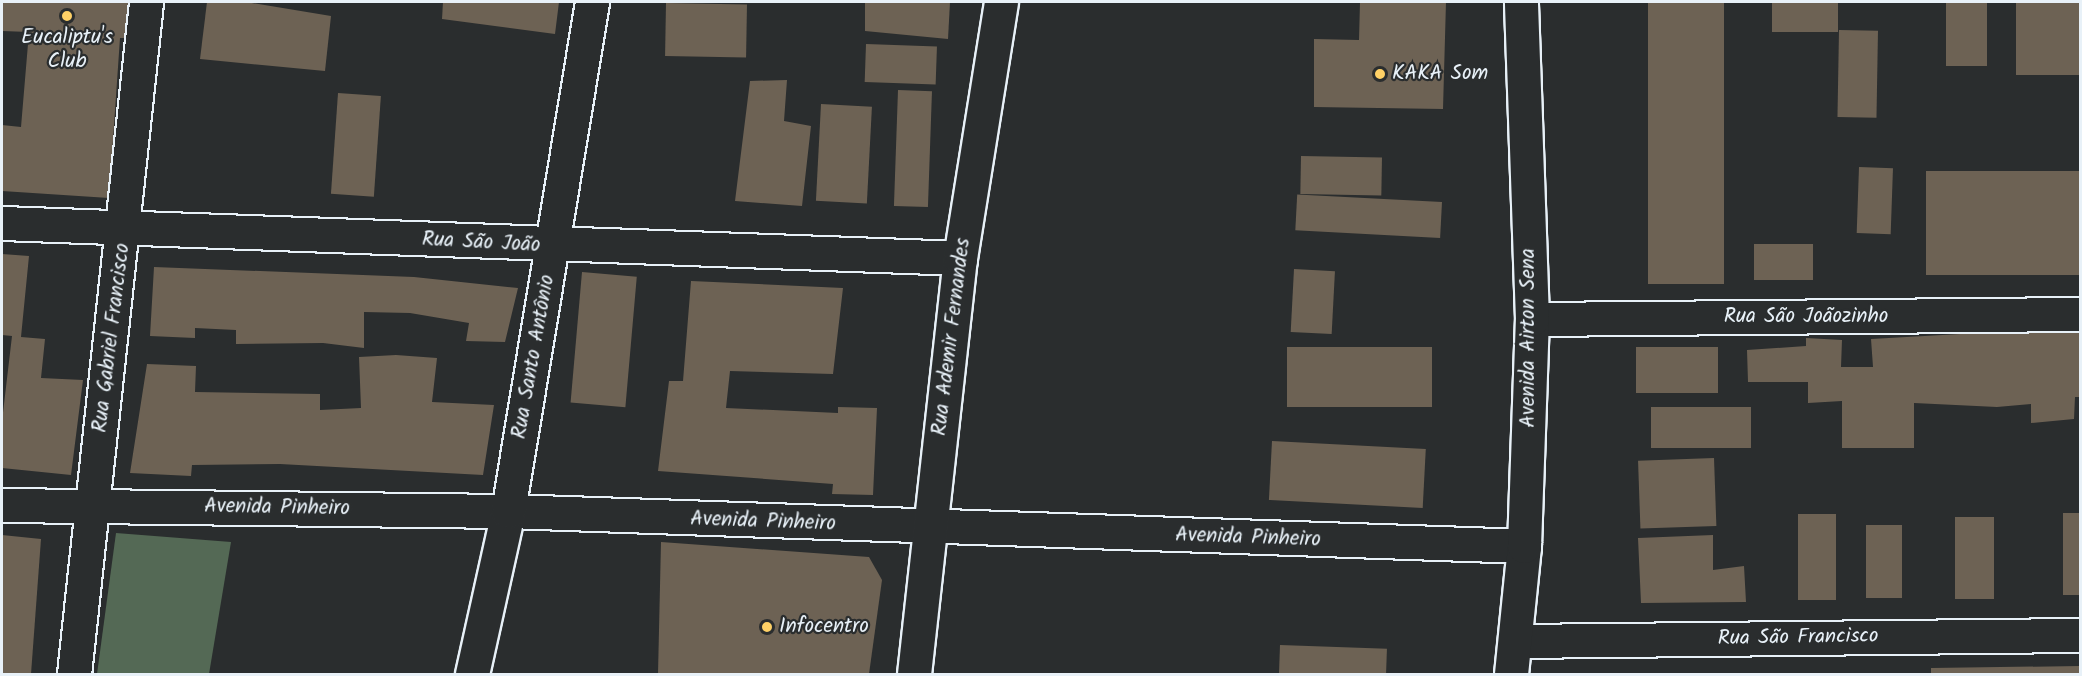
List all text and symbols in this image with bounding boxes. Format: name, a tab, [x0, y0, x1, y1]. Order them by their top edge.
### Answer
marker: Eucaliptu's Club	[60, 9, 74, 23]
place label: Eucaliptu's Club	[21, 25, 113, 75]
place label: KAKA Som	[1392, 61, 1488, 87]
marker: KAKA Som	[1373, 67, 1387, 81]
street label: Rua São João	[421, 227, 541, 259]
street label: Rua Ademir Fernandes	[927, 237, 977, 437]
street label: Rua Gabriel Francisco	[88, 242, 136, 434]
street label: Avenida Airton Sena	[1516, 248, 1542, 428]
street label: Rua Santo Antônio	[507, 273, 561, 441]
street label: Rua São Joãozinho	[1724, 304, 1888, 330]
street label: Avenida Pinheiro	[204, 494, 350, 522]
street label: Avenida Pinheiro	[690, 507, 836, 537]
street label: Avenida Pinheiro	[1175, 523, 1321, 553]
place label: Infocentro	[779, 614, 869, 640]
marker: Infocentro	[760, 620, 774, 634]
street label: Rua São Francisco	[1717, 624, 1879, 652]

